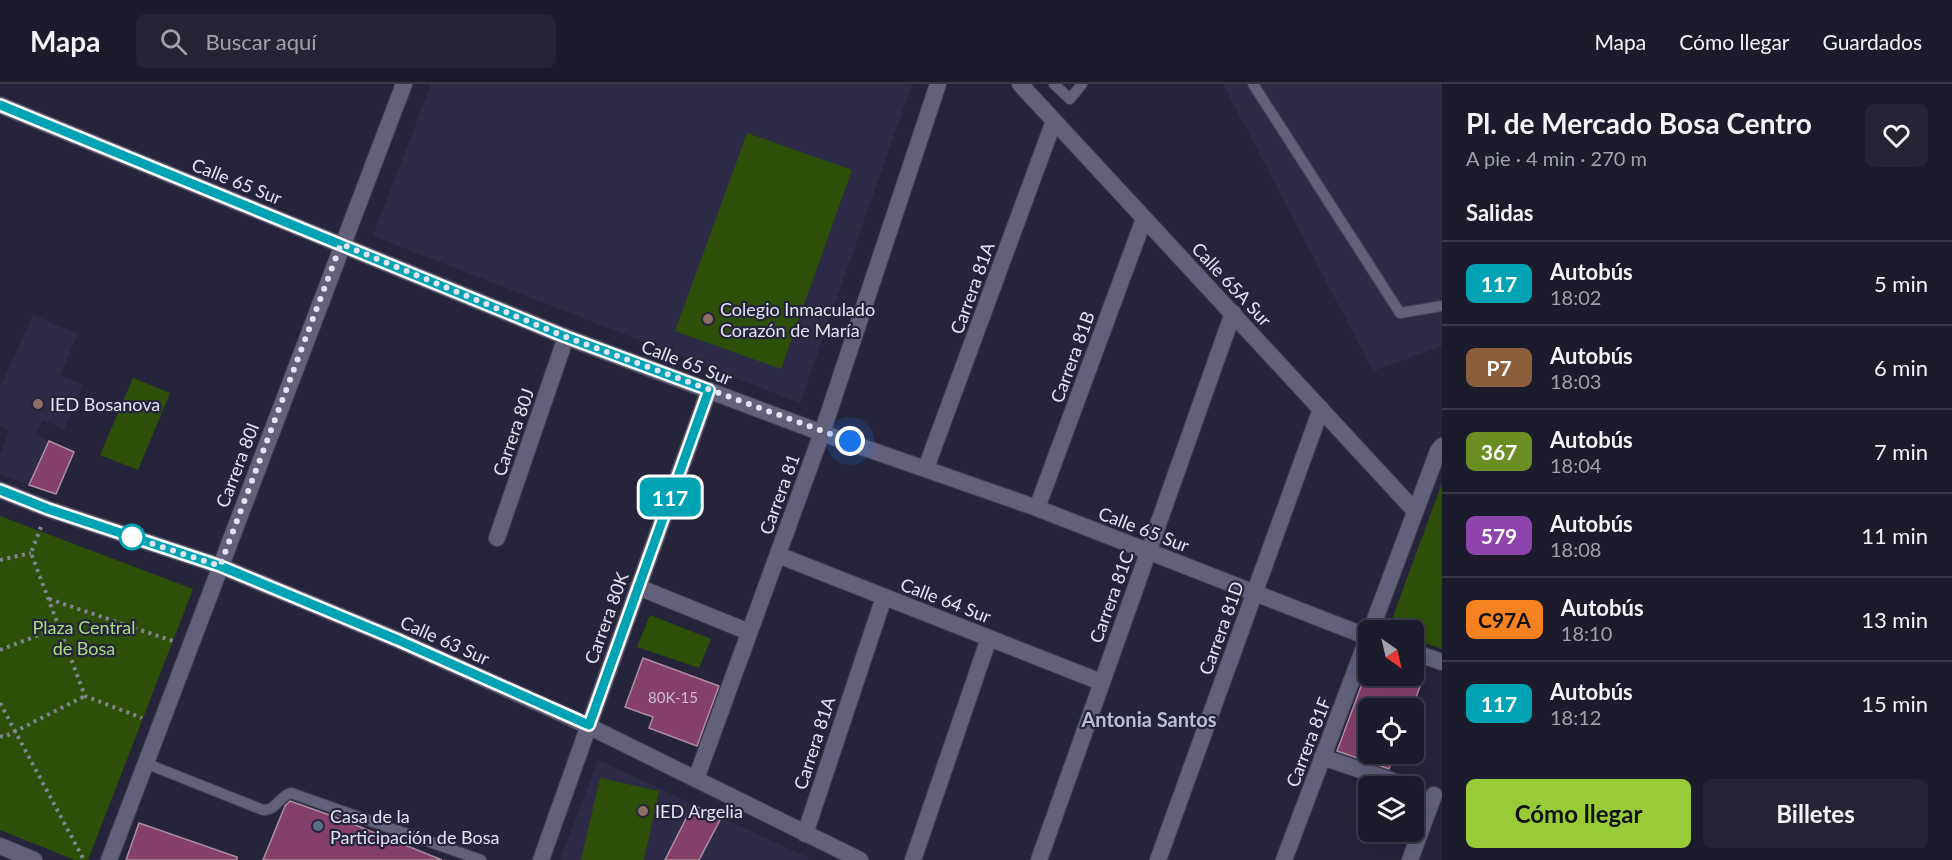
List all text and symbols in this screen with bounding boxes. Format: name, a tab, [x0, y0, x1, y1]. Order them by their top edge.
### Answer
search box	[136, 14, 556, 68]
text: Mapa	[30, 24, 100, 58]
icon: search	[157, 25, 190, 58]
text: Buscar aquí	[205, 28, 317, 55]
text: Mapa	[1594, 29, 1646, 54]
text: Cómo llegar	[1679, 29, 1790, 54]
text: Guardados	[1823, 29, 1922, 54]
button: heart	[1865, 104, 1928, 167]
text: Pl. de Mercado Bosa Centro	[1466, 106, 1812, 140]
text: A pie · 4 min · 270 m	[1466, 146, 1647, 170]
street label: Calle 65 Sur	[189, 153, 286, 209]
text: Salidas	[1466, 199, 1533, 226]
street label: Calle 65A Sur	[1188, 237, 1277, 331]
street label: Carrera 81A	[945, 238, 999, 337]
text: Autobús	[1550, 258, 1633, 285]
text: 5 min	[1874, 270, 1928, 297]
text: 117	[1481, 271, 1517, 296]
text: 18:02	[1550, 285, 1601, 309]
place label: Colegio Inmaculado Corazón de María	[720, 298, 875, 341]
street label: Carrera 81B	[1045, 308, 1099, 406]
marker: Colegio Inmaculado Corazón de María	[701, 312, 715, 326]
street label: Calle 65 Sur	[639, 335, 736, 389]
text: Autobús	[1550, 342, 1633, 369]
text: 6 min	[1874, 354, 1928, 381]
text: P7	[1486, 355, 1512, 380]
text: 18:03	[1550, 369, 1601, 393]
street label: Carrera 80J	[488, 385, 538, 479]
place label: IED Bosanova	[50, 393, 160, 415]
marker: IED Bosanova	[31, 397, 45, 411]
street label: Carrera 80I	[211, 419, 263, 511]
your location	[835, 426, 865, 456]
text: Autobús	[1550, 426, 1633, 453]
text: 7 min	[1874, 438, 1928, 465]
text: 367	[1481, 439, 1517, 464]
street label: Carrera 81	[754, 451, 804, 537]
text: 18:04	[1550, 453, 1601, 477]
line badge: 117	[636, 478, 704, 516]
text: 117	[652, 485, 688, 510]
street label: Calle 65 Sur	[1096, 502, 1193, 556]
text: Autobús	[1550, 510, 1633, 537]
text: 11 min	[1861, 522, 1928, 549]
text: 579	[1481, 523, 1517, 548]
unlabelled marker	[119, 524, 145, 550]
text: 18:08	[1550, 537, 1601, 561]
street label: Carrera 81C	[1084, 548, 1138, 646]
street label: Carrera 80K	[579, 569, 633, 667]
street label: Calle 64 Sur	[898, 573, 995, 627]
street label: Carrera 81D	[1194, 578, 1248, 678]
text: Autobús	[1561, 594, 1644, 621]
text: 13 min	[1861, 606, 1928, 633]
text: C97A	[1478, 607, 1531, 632]
street label: Calle 63 Sur	[397, 611, 493, 670]
park label: Plaza Central de Bosa	[33, 616, 135, 659]
north arrow	[1358, 620, 1424, 686]
map controls	[1358, 620, 1424, 842]
text: 18:10	[1561, 621, 1612, 645]
text: Autobús	[1550, 678, 1633, 705]
house number: 80K-15	[648, 688, 698, 706]
text: 15 min	[1861, 690, 1928, 717]
text: 117	[1481, 691, 1517, 716]
street label: Carrera 81A	[789, 693, 840, 792]
street label: Carrera 81F	[1281, 694, 1335, 790]
button: locate	[1358, 698, 1424, 764]
text: 18:12	[1550, 705, 1601, 729]
district label: Antonia Santos	[1081, 707, 1217, 731]
button: layers	[1358, 776, 1424, 842]
button: Cómo llegar	[1466, 779, 1691, 848]
button: Billetes	[1703, 779, 1928, 848]
place label: IED Argelia	[655, 800, 743, 822]
marker: IED Argelia	[636, 804, 650, 818]
place label: Casa de la Participación de Bosa	[330, 805, 499, 848]
marker: Casa de la Participación de Bosa	[311, 819, 325, 833]

